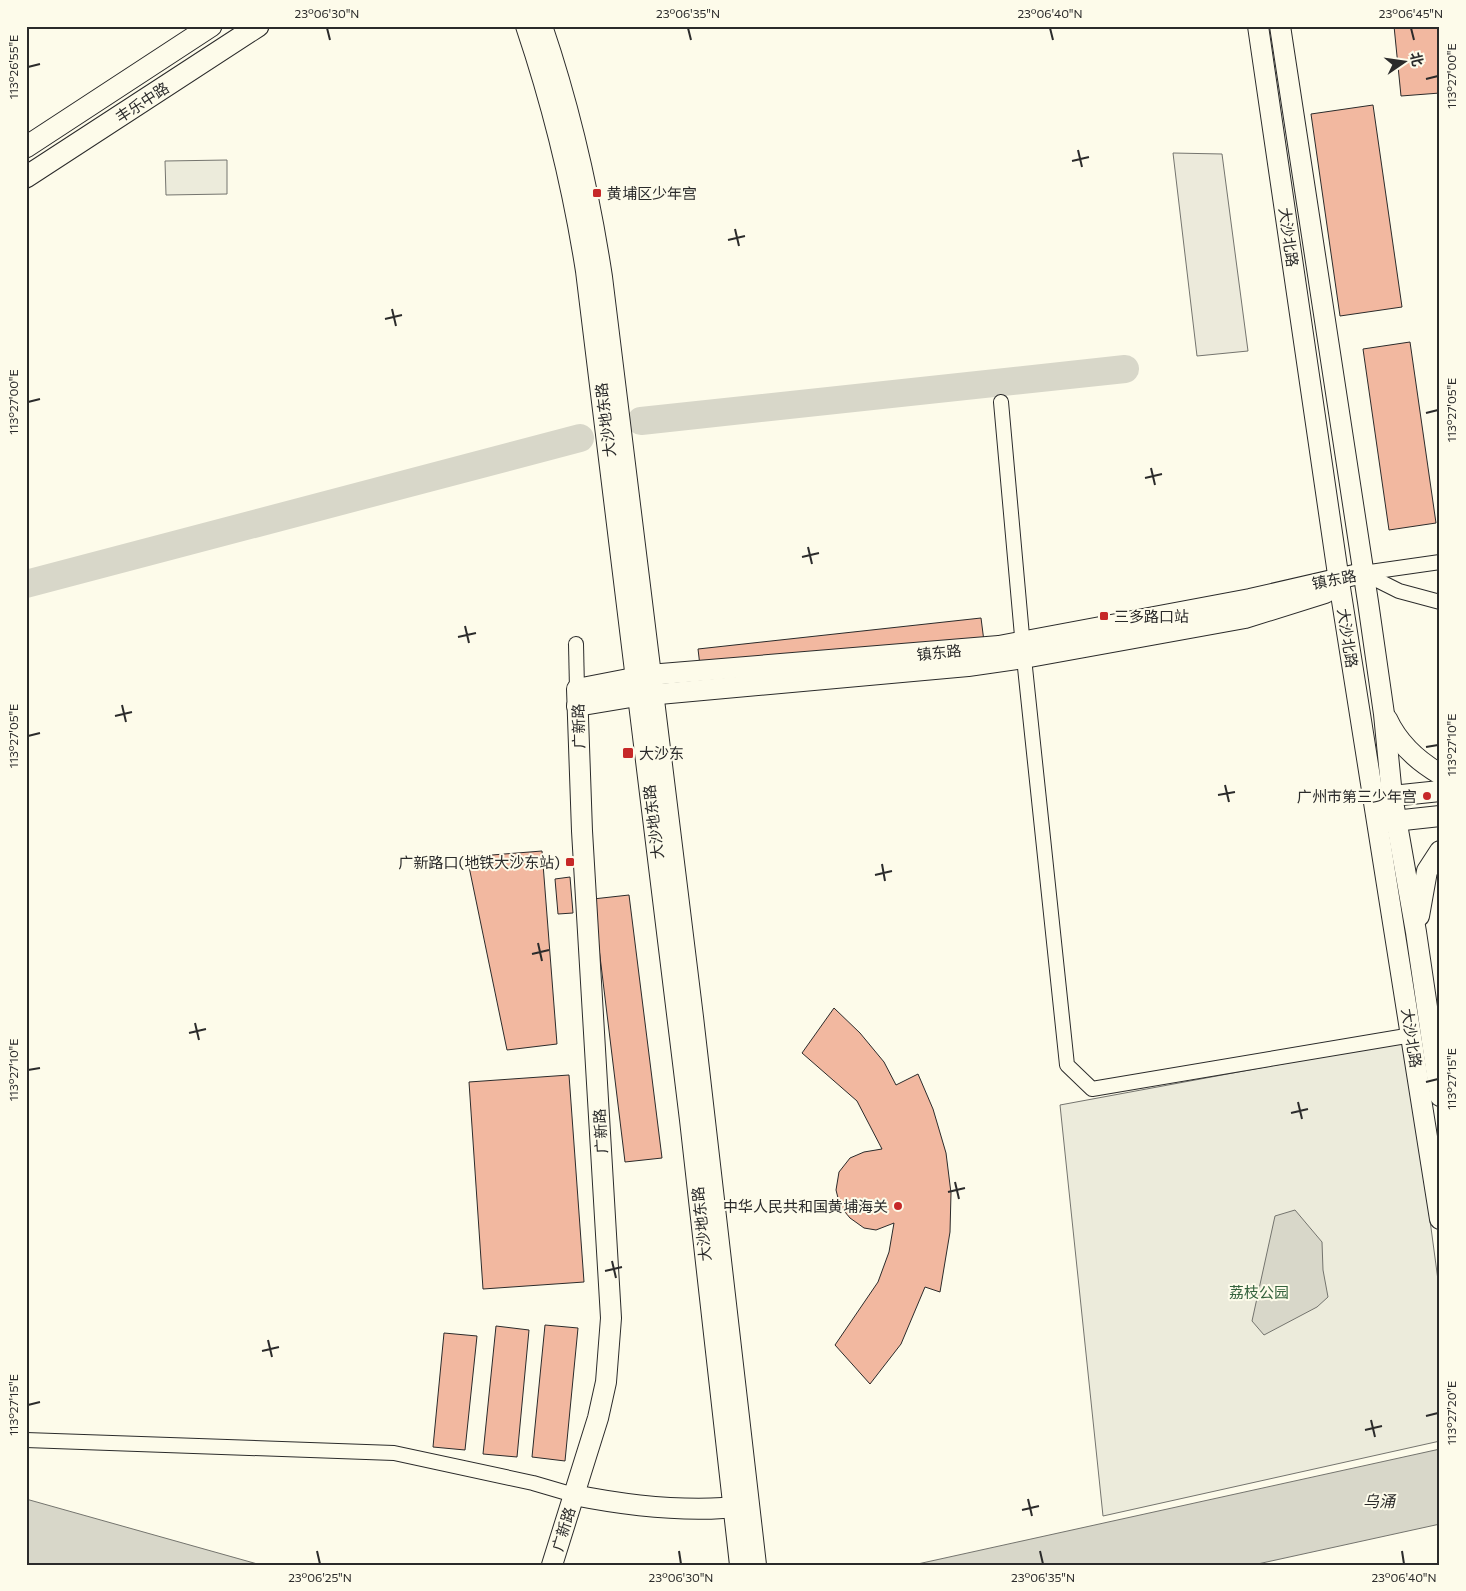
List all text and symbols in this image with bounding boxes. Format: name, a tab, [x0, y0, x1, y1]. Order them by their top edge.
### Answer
text: 23°06'30"N	[295, 6, 359, 20]
text: 23°06'35"N	[656, 6, 720, 20]
text: 23°06'40"N	[1017, 6, 1083, 20]
text: 23°06'45"N	[1379, 6, 1443, 20]
text: 113°26'55"E	[6, 35, 20, 99]
north arrow	[1378, 38, 1428, 88]
text: 113°27'00"E	[1444, 43, 1458, 109]
text: 北	[1407, 50, 1427, 68]
street label: 丰乐中路	[112, 78, 172, 126]
place label: 黄埔区少年宫	[607, 184, 697, 202]
marker: 黄埔区少年宫	[591, 187, 603, 199]
street label: 大沙北路	[1276, 206, 1302, 268]
text: 113°27'00"E	[6, 369, 20, 435]
text: 113°27'05"E	[1444, 378, 1458, 442]
street label: 大沙地东路	[591, 382, 619, 458]
street label: 镇东路	[1310, 566, 1358, 592]
place label: 三多路口站	[1114, 607, 1189, 625]
street label: 大沙北路	[1334, 607, 1362, 669]
marker: 三多路口站	[1098, 610, 1110, 622]
street label: 镇东路	[916, 641, 962, 663]
street label: 广新路	[569, 703, 587, 749]
text: 113°27'05"E	[6, 704, 20, 768]
text: 113°27'10"E	[1444, 714, 1458, 776]
place label: 大沙东	[639, 744, 684, 762]
marker: 大沙东	[621, 746, 635, 760]
street label: 大沙地东路	[639, 784, 667, 860]
place label: 广州市第三少年宫	[1297, 787, 1417, 805]
marker: 广州市第三少年宫	[1421, 790, 1433, 802]
place label: 广新路口(地铁大沙东站)	[398, 853, 560, 871]
marker: 广新路口(地铁大沙东站)	[564, 856, 576, 868]
street label: 大沙北路	[1398, 1007, 1426, 1069]
text: 113°27'10"E	[6, 1039, 20, 1101]
text: 113°27'15"E	[1444, 1048, 1458, 1110]
street label: 广新路	[590, 1108, 610, 1154]
street label: 大沙地东路	[688, 1186, 714, 1262]
place label: 中华人民共和国黄埔海关	[723, 1197, 888, 1215]
marker: 中华人民共和国黄埔海关	[892, 1200, 904, 1212]
park label: 荔枝公园	[1229, 1283, 1289, 1301]
text: 113°27'15"E	[6, 1374, 20, 1436]
text: 113°27'20"E	[1444, 1381, 1458, 1445]
water label: 乌涌	[1363, 1491, 1397, 1510]
street label: 广新路	[548, 1505, 578, 1553]
text: 23°06'25"N	[288, 1570, 352, 1584]
text: 23°06'30"N	[649, 1570, 713, 1584]
text: 23°06'35"N	[1011, 1570, 1075, 1584]
text: 23°06'40"N	[1371, 1570, 1437, 1584]

